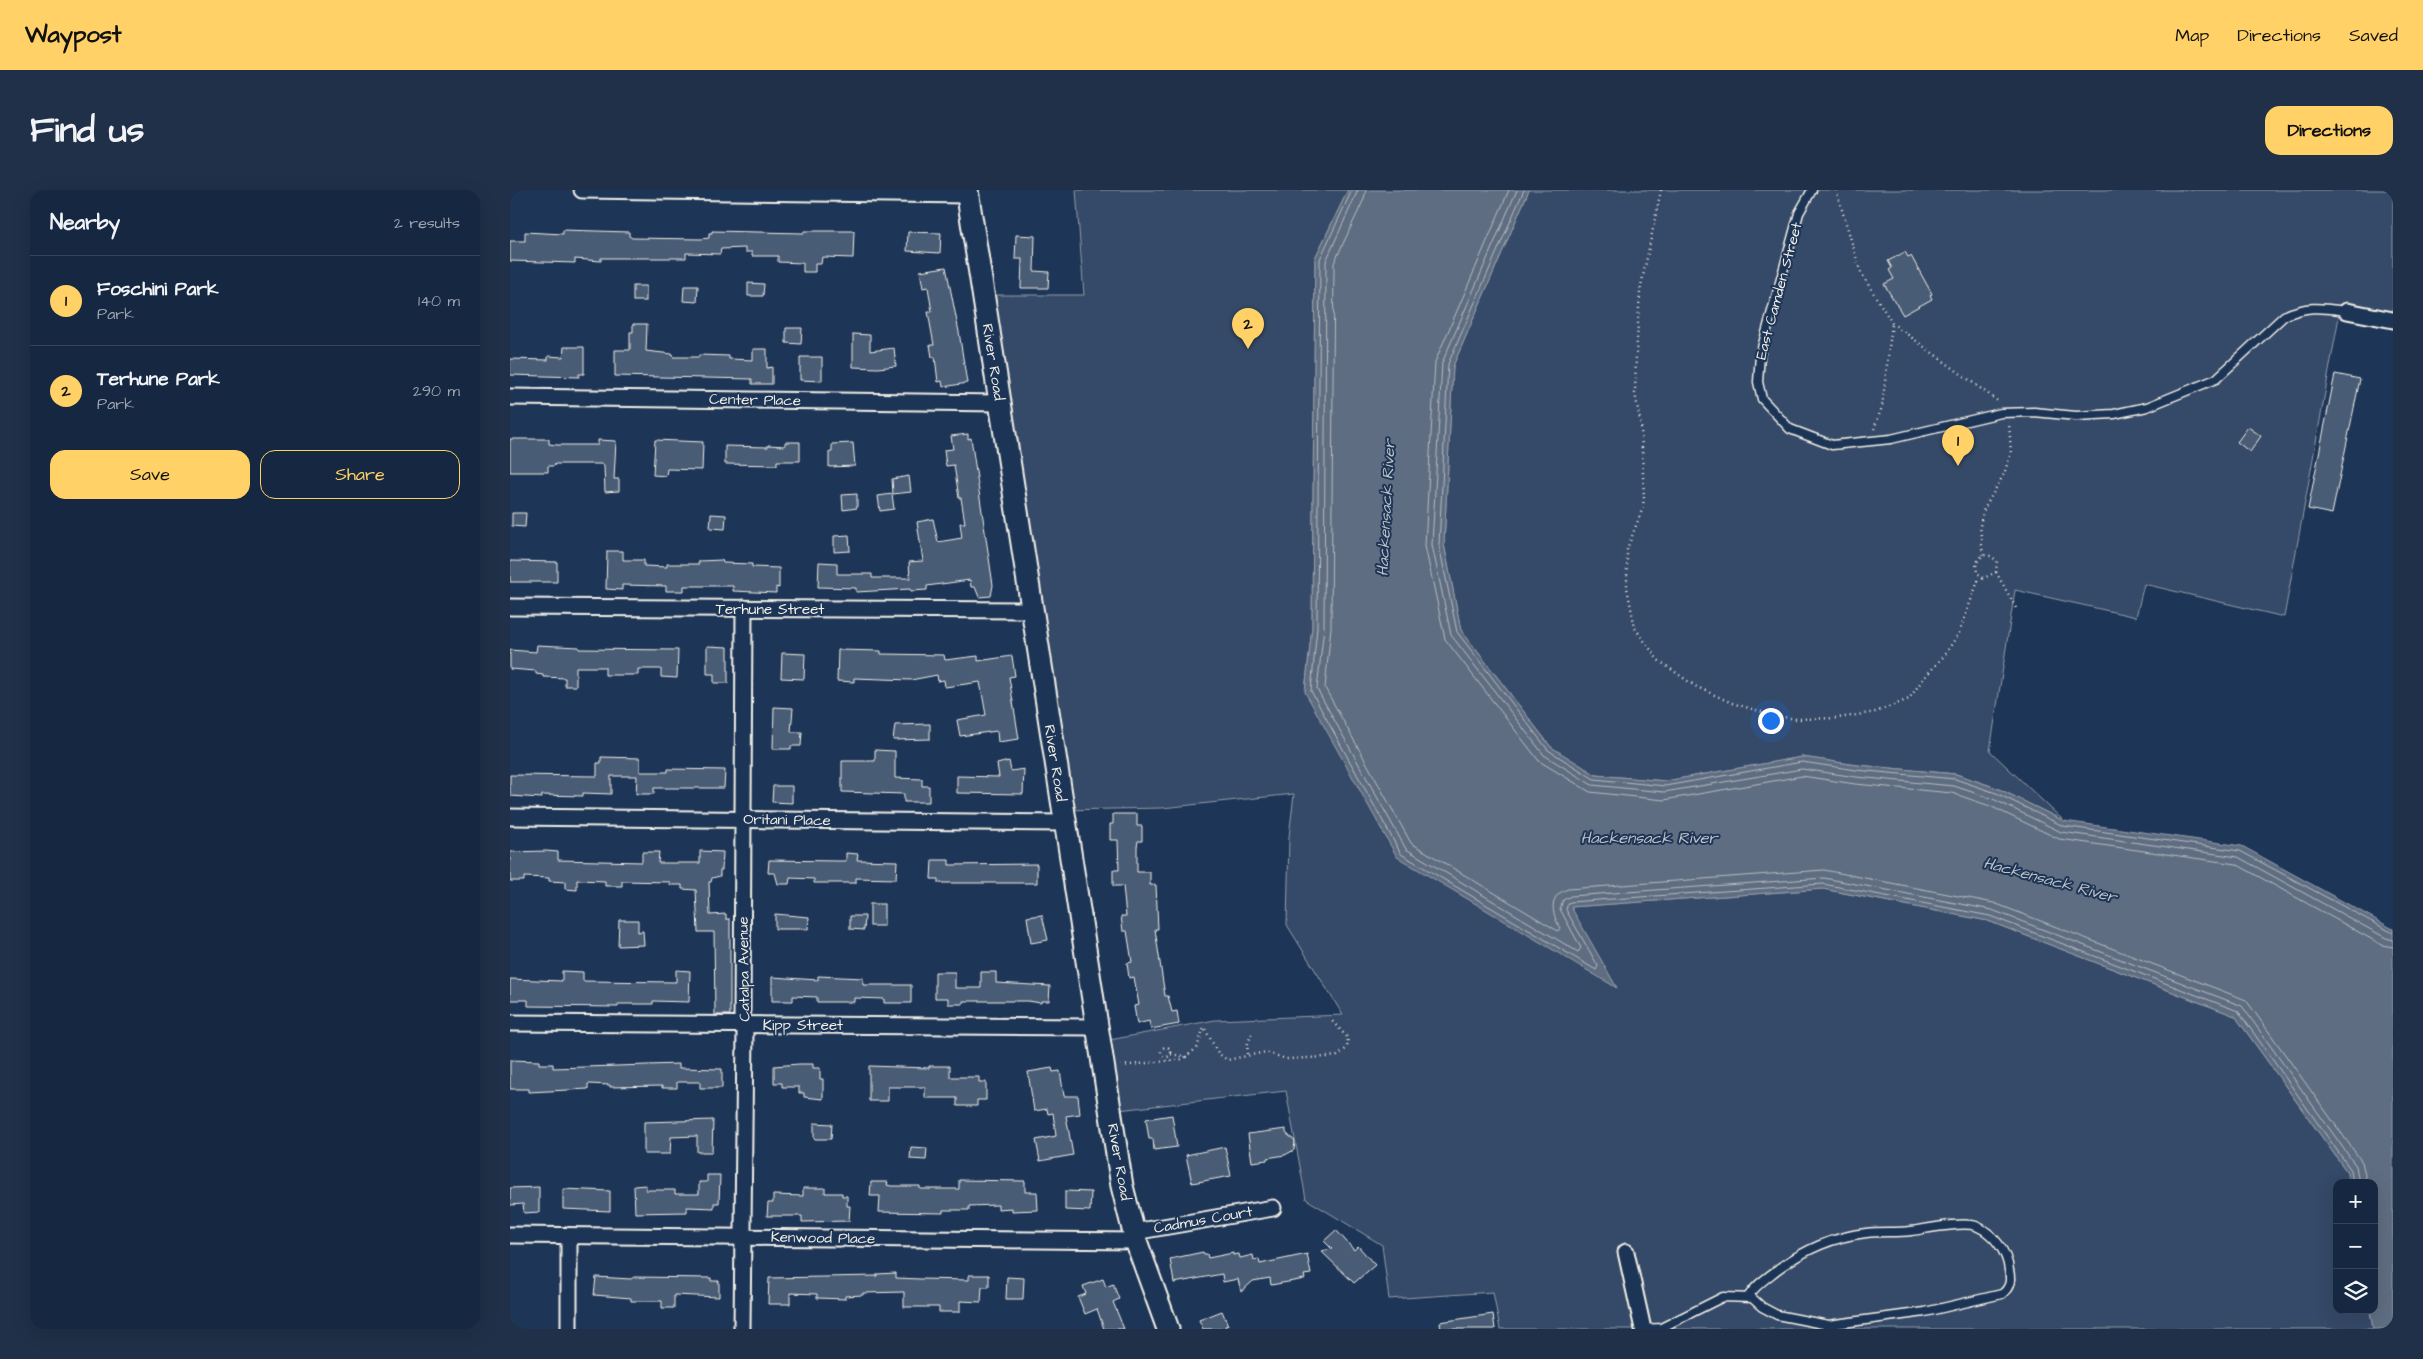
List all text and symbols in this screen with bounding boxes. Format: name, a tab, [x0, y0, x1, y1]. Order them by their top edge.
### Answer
text: Waypost	[25, 18, 122, 52]
text: Map	[2175, 23, 2209, 48]
text: Directions	[2237, 23, 2321, 48]
text: Saved	[2349, 23, 2398, 48]
text: Find us	[30, 106, 144, 155]
button: Directions	[2265, 106, 2393, 155]
text: Nearby	[50, 208, 120, 237]
text: 2 results	[394, 212, 460, 234]
street label: East Camden Street	[1751, 220, 1807, 362]
text: Foschini Park	[97, 276, 219, 303]
text: 1	[65, 290, 67, 312]
text: 140 m	[418, 290, 460, 312]
text: Park	[97, 303, 134, 325]
pin: 2	[1232, 308, 1264, 349]
street label: River Road	[977, 322, 1009, 402]
text: Terhune Park	[97, 366, 220, 393]
text: 2	[61, 380, 71, 402]
text: 290 m	[413, 380, 460, 402]
street label: Center Place	[709, 389, 801, 411]
text: Park	[97, 393, 134, 415]
pin: 1	[1942, 425, 1974, 466]
water label: Hackensack River	[1371, 437, 1401, 577]
button: Save	[50, 450, 250, 499]
button: Share	[260, 450, 460, 499]
street label: Terhune Street	[716, 599, 824, 620]
your location	[1758, 708, 1784, 734]
street label: River Road	[1039, 723, 1071, 803]
street label: Oritani Place	[743, 809, 831, 831]
water label: Hackensack River	[1581, 827, 1719, 849]
water label: Hackensack River	[1981, 852, 2121, 909]
street label: Catalpa Avenue	[733, 916, 755, 1022]
street label: Kipp Street	[763, 1015, 843, 1036]
street label: River Road	[1102, 1122, 1136, 1202]
map controls	[2333, 1179, 2378, 1314]
button: +	[2333, 1179, 2378, 1224]
street label: Cadmus Court	[1152, 1201, 1254, 1239]
button: −	[2333, 1224, 2378, 1269]
street label: Kenwood Place	[771, 1227, 875, 1249]
button: layers	[2333, 1269, 2378, 1314]

